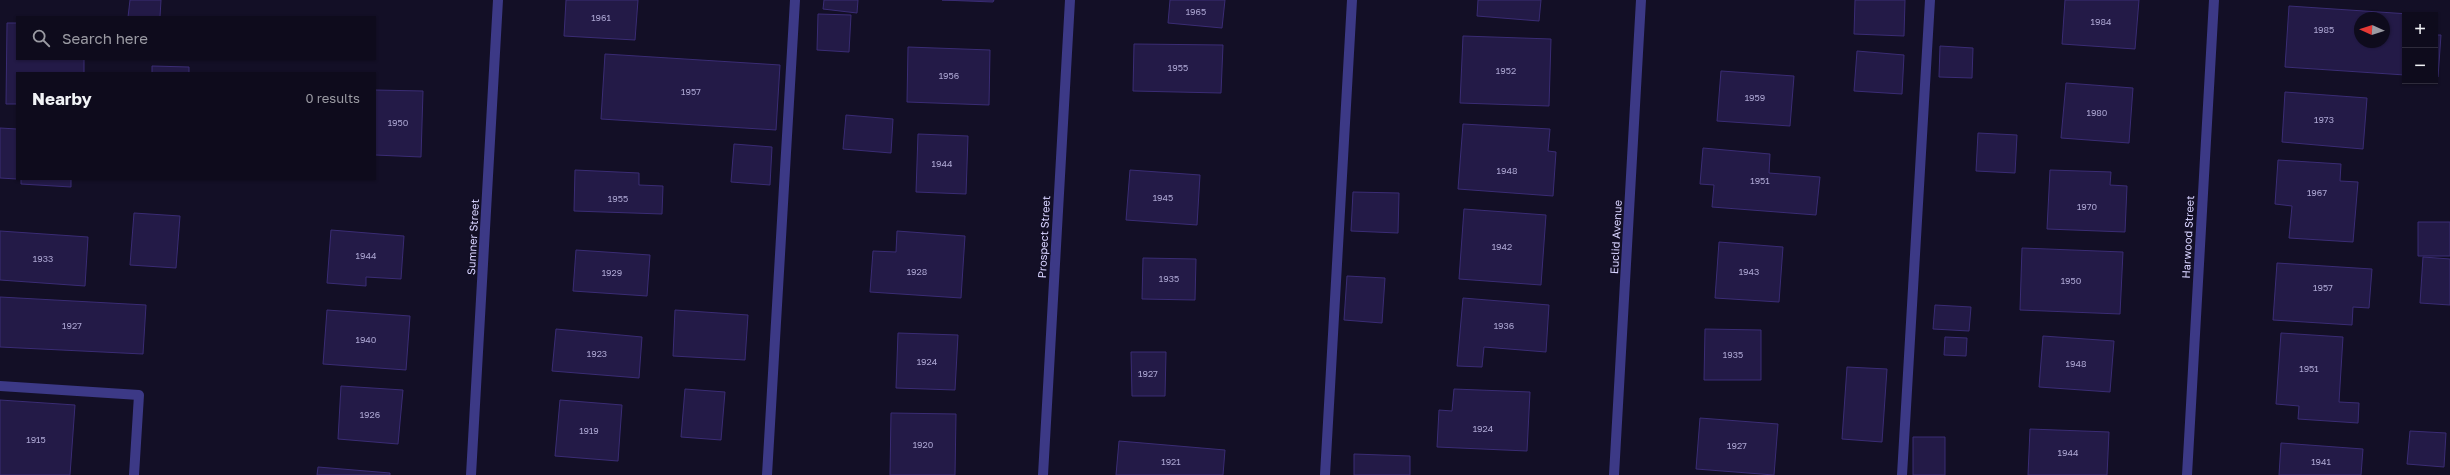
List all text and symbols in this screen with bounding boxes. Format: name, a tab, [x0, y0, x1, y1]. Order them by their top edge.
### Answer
house number: 1965	[1186, 6, 1206, 17]
house number: 1961	[591, 12, 611, 23]
north arrow	[2354, 12, 2390, 48]
map controls	[2402, 12, 2438, 84]
button: +	[2402, 12, 2438, 48]
search box	[16, 16, 376, 60]
house number: 1984	[2091, 16, 2112, 27]
house number: 1985	[2314, 24, 2334, 35]
icon: search	[30, 27, 52, 49]
text: Search here	[62, 29, 148, 47]
button: −	[2402, 48, 2438, 84]
house number: 1955	[1168, 62, 1188, 73]
house number: 1952	[1496, 65, 1516, 76]
house number: 1956	[939, 70, 959, 81]
house number: 1957	[681, 86, 701, 97]
text: Nearby	[32, 88, 92, 109]
text: 0 results	[305, 90, 360, 106]
house number: 1959	[1745, 92, 1765, 103]
house number: 1980	[2087, 107, 2108, 118]
house number: 1973	[2314, 114, 2334, 125]
house number: 1950	[388, 117, 409, 128]
house number: 1944	[932, 158, 953, 169]
house number: 1948	[1497, 165, 1517, 176]
house number: 1951	[1750, 175, 1770, 186]
house number: 1967	[2307, 187, 2327, 198]
house number: 1945	[1153, 192, 1173, 203]
house number: 1955	[608, 193, 628, 204]
street label: Prospect Street	[1035, 195, 1052, 279]
street label: Harwood Street	[2179, 195, 2196, 279]
street label: Sumner Street	[464, 199, 481, 275]
street label: Euclid Avenue	[1607, 200, 1624, 274]
house number: 1970	[2077, 201, 2097, 212]
house number: 1942	[1492, 241, 1512, 252]
house number: 1944	[356, 250, 377, 261]
house number: 1933	[33, 253, 53, 264]
house number: 1928	[907, 266, 927, 277]
house number: 1943	[1739, 266, 1759, 277]
house number: 1929	[602, 267, 622, 278]
house number: 1935	[1159, 273, 1179, 284]
house number: 1950	[2061, 275, 2082, 286]
house number: 1957	[2313, 282, 2333, 293]
house number: 1927	[62, 320, 82, 331]
house number: 1936	[1494, 320, 1514, 331]
house number: 1940	[356, 334, 377, 345]
house number: 1923	[587, 348, 607, 359]
house number: 1935	[1723, 349, 1743, 360]
house number: 1924	[917, 356, 938, 367]
house number: 1948	[2066, 358, 2086, 369]
house number: 1951	[2299, 363, 2319, 374]
house number: 1927	[1138, 368, 1158, 379]
house number: 1926	[360, 409, 380, 420]
house number: 1924	[1473, 423, 1494, 434]
house number: 1919	[579, 425, 599, 436]
house number: 1915	[26, 434, 46, 445]
house number: 1920	[913, 439, 934, 450]
house number: 1927	[1727, 440, 1747, 451]
house number: 1944	[2058, 447, 2079, 458]
house number: 1921	[1161, 456, 1181, 467]
house number: 1941	[2311, 456, 2331, 467]

